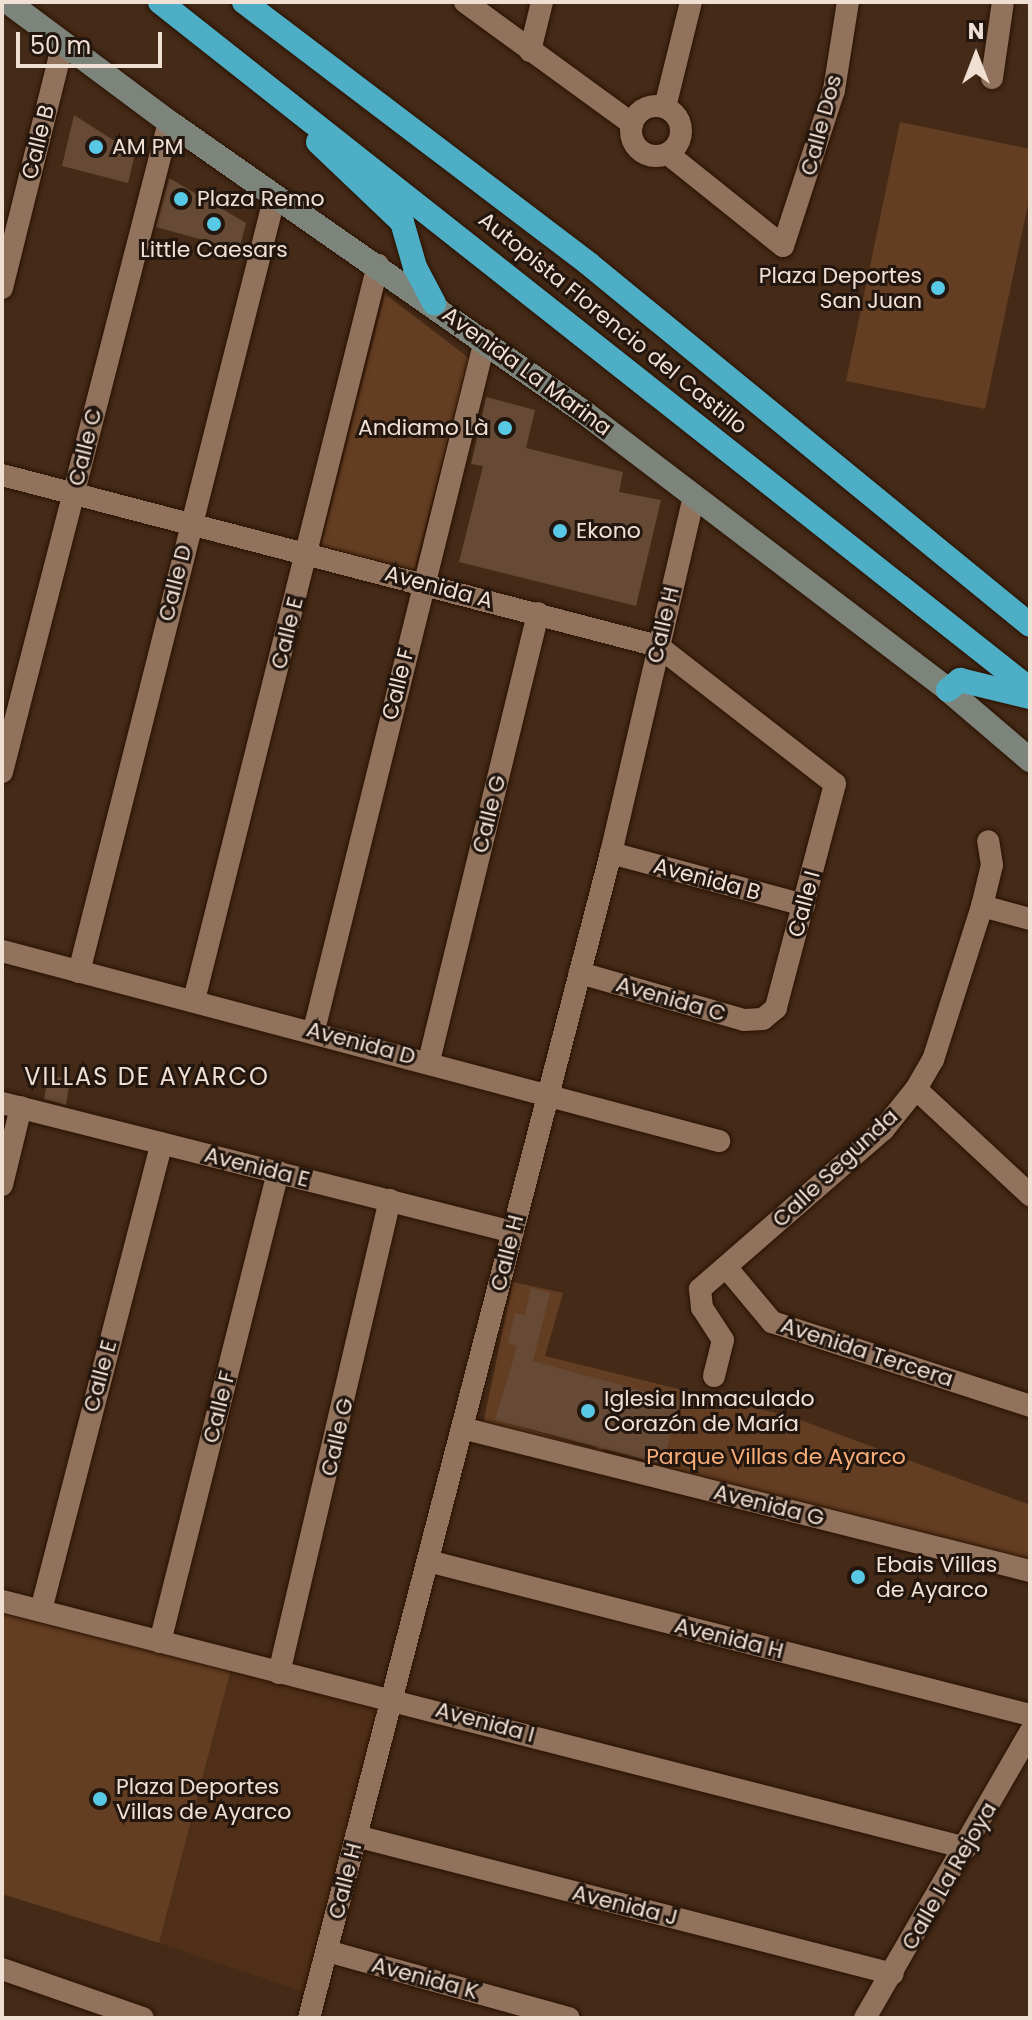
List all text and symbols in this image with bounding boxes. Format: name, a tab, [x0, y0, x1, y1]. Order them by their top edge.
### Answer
scale bar	[20, 16, 166, 66]
north arrow	[936, 16, 1016, 96]
text: N	[968, 16, 984, 47]
text: 50 m	[30, 29, 91, 62]
street label: Calle Dos	[795, 72, 847, 178]
street label: Calle B	[16, 102, 60, 182]
place label: AM PM	[112, 134, 183, 160]
marker: AM PM	[87, 138, 105, 156]
place label: Plaza Remo	[197, 186, 325, 212]
marker: Plaza Remo	[172, 190, 190, 208]
street label: Autopista Florencio del Castillo	[473, 206, 753, 440]
marker: Little Caesars	[205, 215, 223, 233]
place label: Little Caesars	[140, 237, 288, 263]
place label: Plaza Deportes San Juan	[759, 262, 922, 314]
marker: Plaza Deportes San Juan	[929, 279, 947, 297]
street label: Avenida La Marina	[437, 301, 617, 441]
street label: Calle C	[63, 405, 107, 489]
place label: Andiamo Là	[358, 415, 489, 441]
marker: Andiamo Là	[496, 419, 514, 437]
place label: Ekono	[576, 518, 641, 544]
marker: Ekono	[551, 522, 569, 540]
street label: Calle D	[153, 542, 197, 624]
street label: Avenida A	[382, 560, 496, 614]
street label: Calle H	[641, 584, 685, 666]
street label: Calle E	[265, 594, 309, 672]
street label: Calle F	[376, 645, 420, 723]
street label: Calle G	[467, 772, 511, 856]
street label: Avenida B	[651, 852, 763, 906]
street label: Calle I	[783, 868, 825, 940]
street label: Avenida C	[613, 971, 729, 1027]
street label: Avenida D	[304, 1016, 418, 1070]
district label: VILLAS DE AYARCO	[24, 1063, 270, 1091]
street label: Calle Segunda	[767, 1103, 903, 1233]
street label: Avenida E	[202, 1141, 312, 1193]
street label: Calle H	[485, 1212, 529, 1294]
street label: Avenida Tercera	[777, 1312, 957, 1392]
street label: Calle E	[78, 1337, 122, 1415]
street label: Calle F	[197, 1368, 241, 1446]
place label: Iglesia Inmaculado Corazón de María	[604, 1385, 815, 1436]
street label: Calle G	[315, 1395, 359, 1479]
marker: Iglesia Inmaculado Corazón de María	[579, 1402, 597, 1420]
park label: Parque Villas de Ayarco	[646, 1444, 906, 1470]
street label: Avenida G	[711, 1479, 827, 1531]
place label: Ebais Villas de Ayarco	[876, 1551, 997, 1602]
marker: Ebais Villas de Ayarco	[847, 1566, 869, 1588]
street label: Avenida H	[672, 1612, 786, 1664]
street label: Avenida I	[433, 1696, 537, 1748]
place label: Plaza Deportes Villas de Ayarco	[116, 1773, 291, 1824]
marker: Plaza Deportes Villas de Ayarco	[91, 1790, 109, 1808]
street label: Calle La Rejoya	[896, 1797, 1002, 1955]
street label: Calle H	[323, 1840, 367, 1922]
street label: Avenida J	[570, 1879, 680, 1931]
street label: Avenida K	[369, 1951, 481, 2005]

